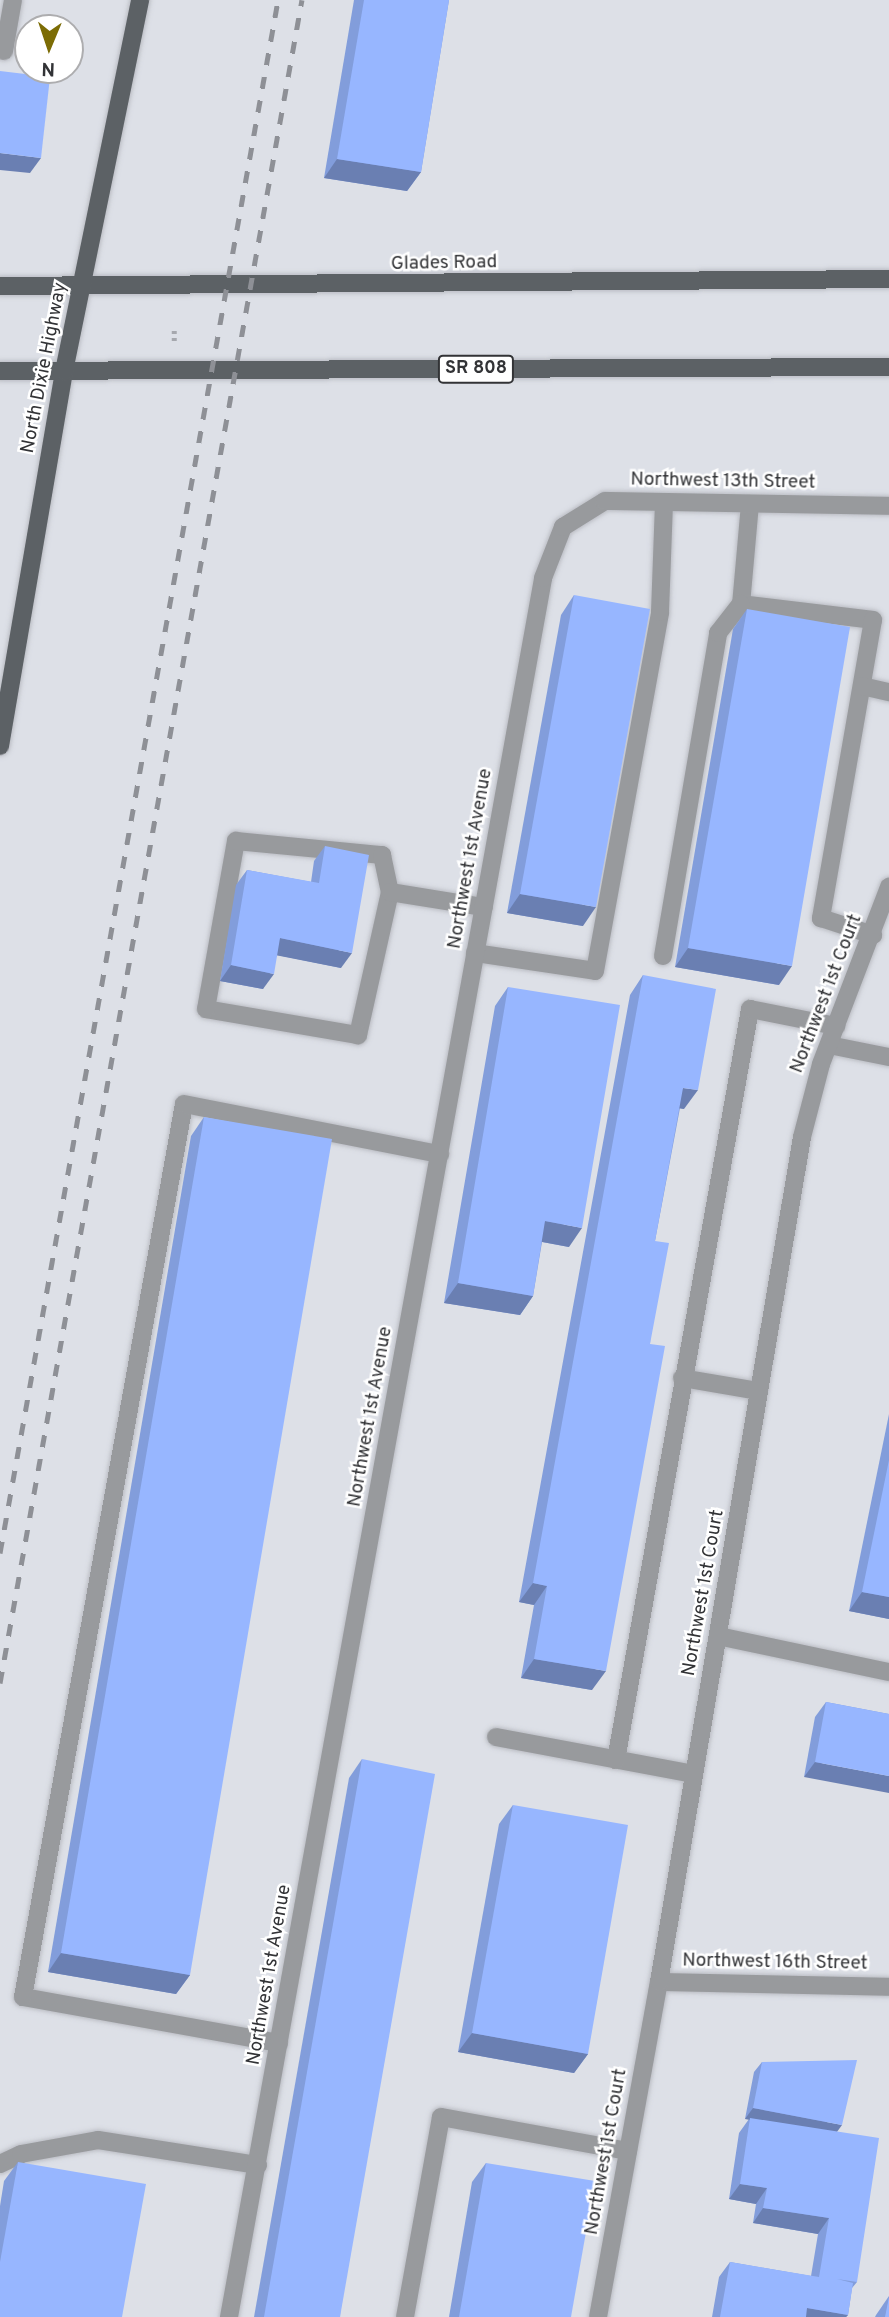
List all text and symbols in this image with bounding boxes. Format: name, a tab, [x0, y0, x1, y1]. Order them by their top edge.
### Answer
north arrow	[14, 14, 84, 84]
text: N	[41, 56, 56, 80]
street label: Glades Road	[391, 252, 497, 276]
street label: North Dixie Highway	[17, 281, 73, 455]
road number: SR 808	[438, 354, 514, 384]
street label: Northwest 13th Street	[630, 469, 816, 495]
street label: Northwest 1st Avenue	[444, 767, 498, 951]
street label: Northwest 1st Court	[786, 911, 868, 1077]
street label: Northwest 1st Avenue	[344, 1325, 398, 1509]
street label: Northwest 1st Court	[678, 1508, 730, 1678]
street label: Northwest 1st Avenue	[243, 1883, 297, 2067]
street label: Northwest 16th Street	[682, 1950, 868, 1976]
street label: Northwest 1st Court	[581, 2067, 633, 2237]

